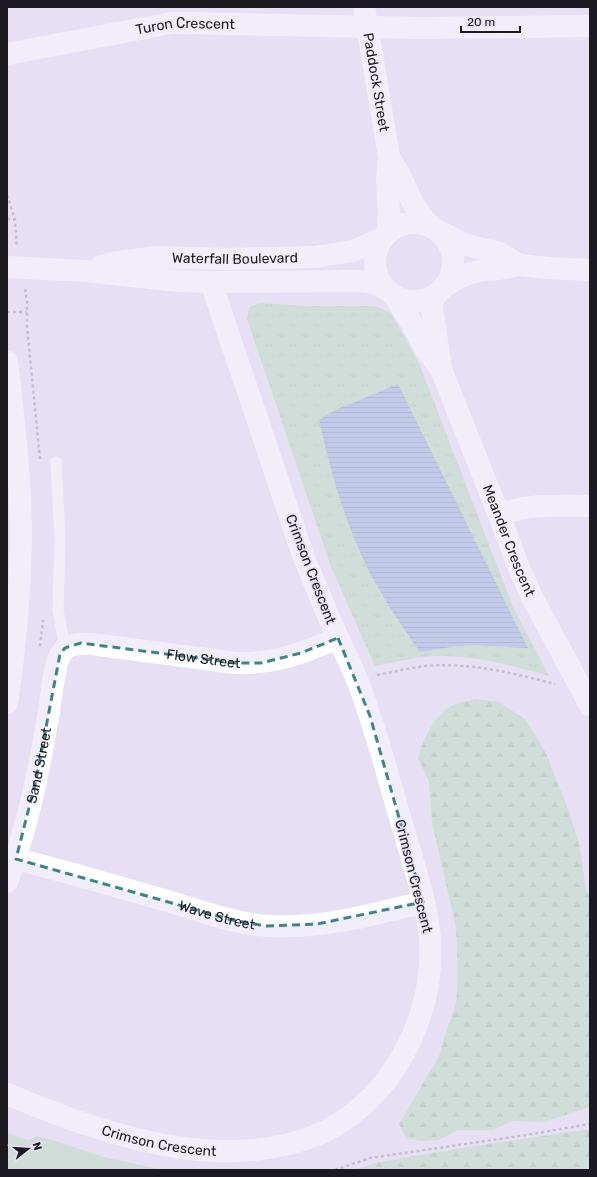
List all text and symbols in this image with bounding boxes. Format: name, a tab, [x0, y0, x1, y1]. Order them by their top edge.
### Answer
scale bar	[461, 8, 520, 34]
street label: Turon Crescent	[134, 15, 236, 38]
text: 20 m	[467, 15, 495, 29]
street label: Paddock Street	[359, 31, 393, 133]
street label: Waterfall Boulevard	[172, 249, 298, 268]
street label: Meander Crescent	[479, 482, 539, 600]
street label: Crimson Crescent	[282, 512, 340, 627]
street label: Flow Street	[165, 646, 241, 672]
street label: Sand Street	[23, 726, 55, 805]
street label: Crimson Crescent	[391, 818, 436, 935]
street label: Wave Street	[177, 897, 257, 934]
street label: Crimson Crescent	[100, 1122, 217, 1160]
north arrow	[8, 1129, 48, 1169]
text: N	[30, 1141, 44, 1152]

